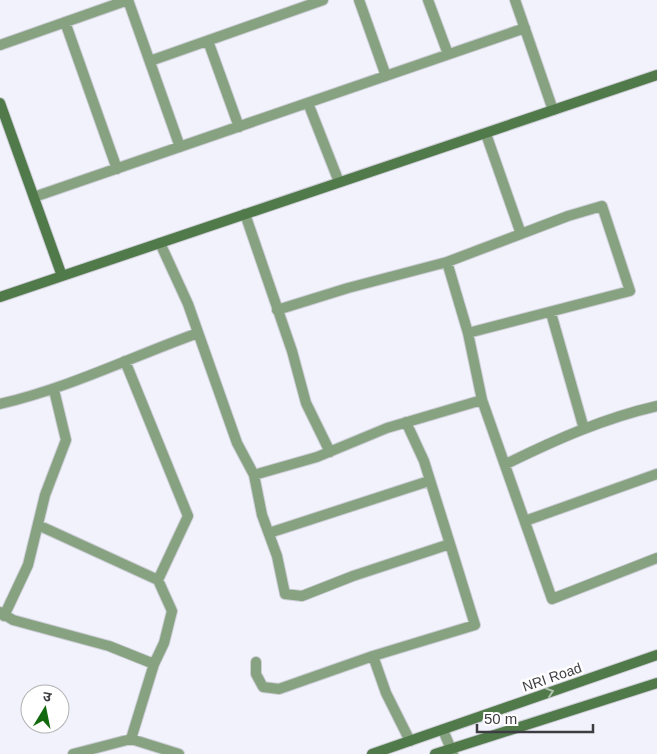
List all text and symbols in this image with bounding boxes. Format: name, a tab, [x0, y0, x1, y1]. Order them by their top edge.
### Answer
street label: NRI Road	[520, 659, 584, 695]
north arrow	[20, 684, 70, 734]
text: उ	[42, 688, 53, 705]
one-way arrow	[546, 688, 554, 698]
scale bar	[477, 702, 593, 734]
text: 50 m	[484, 710, 517, 727]

